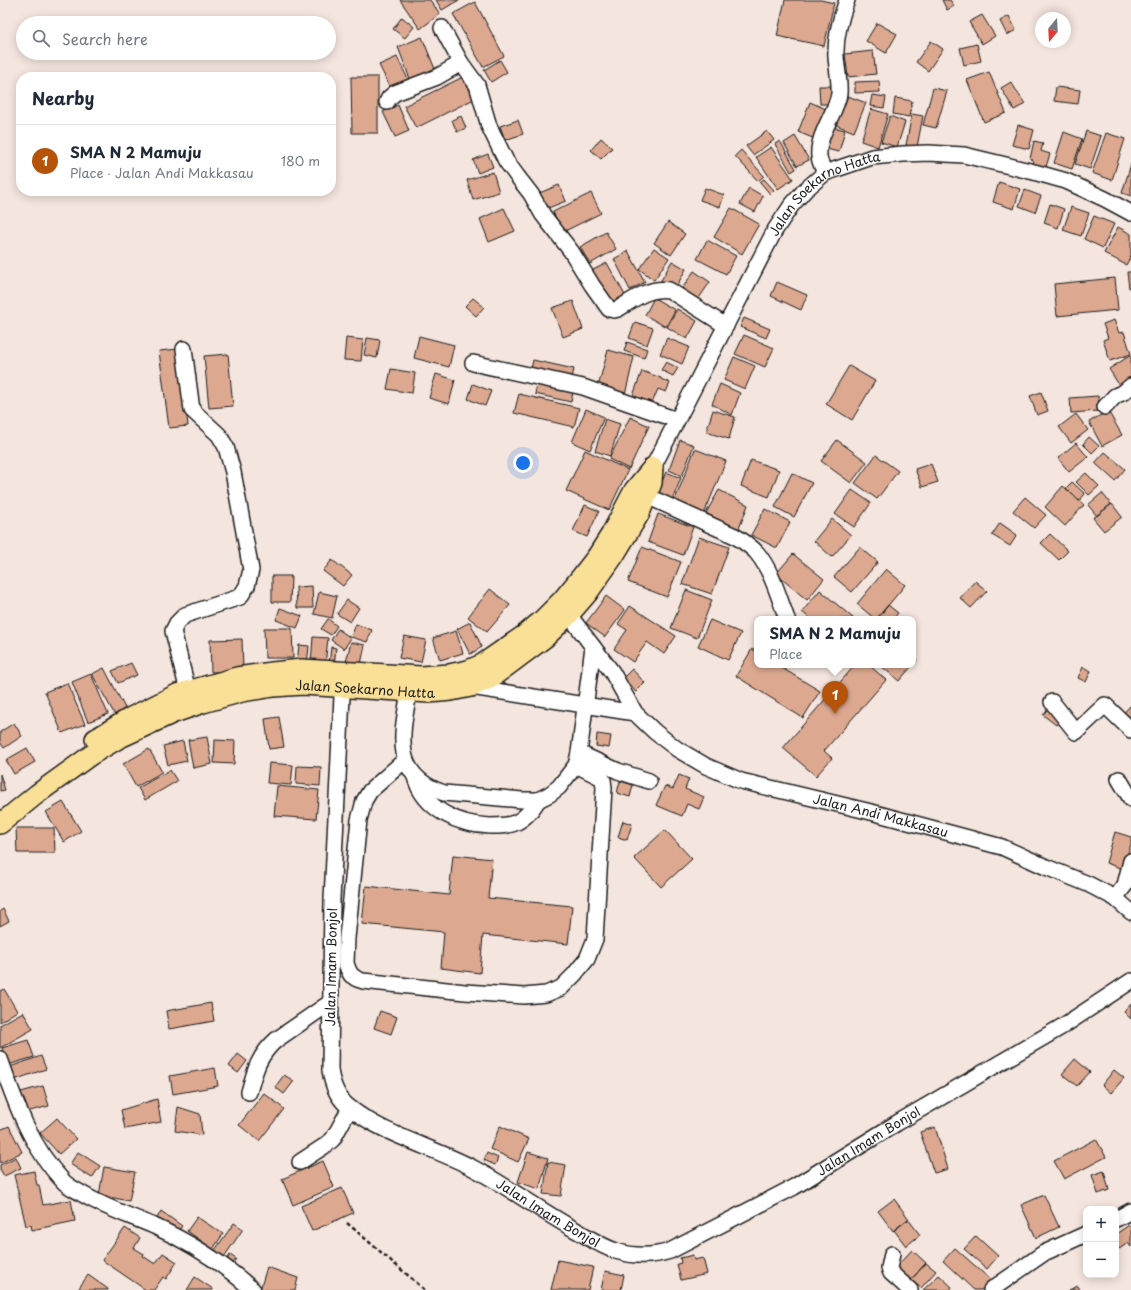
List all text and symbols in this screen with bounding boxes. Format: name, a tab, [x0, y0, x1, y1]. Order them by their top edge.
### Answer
north arrow	[1035, 12, 1071, 48]
search box	[16, 16, 336, 60]
icon: search	[30, 27, 52, 49]
text: Search here	[62, 27, 148, 50]
text: Nearby	[32, 85, 94, 111]
text: SMA N 2 Mamuju	[70, 140, 202, 163]
street label: Jalan Soekarno Hatta	[764, 146, 882, 239]
text: 1	[42, 151, 48, 170]
text: 180 m	[281, 151, 320, 170]
text: Place · Jalan Andi Makkasau	[70, 163, 254, 182]
your location	[513, 453, 533, 473]
popup	[754, 616, 916, 668]
text: SMA N 2 Mamuju	[769, 621, 901, 644]
text: Place	[769, 644, 802, 663]
street label: Jalan Soekarno Hatta	[294, 675, 436, 702]
pin: 1	[822, 681, 848, 714]
street label: Jalan Andi Makkasau	[811, 789, 950, 841]
street label: Jalan Imam Bonjol	[320, 908, 341, 1026]
street label: Jalan Imam Bonjol	[813, 1101, 924, 1180]
street label: Jalan Imam Bonjol	[493, 1174, 604, 1251]
map controls	[1083, 1206, 1119, 1278]
button: +	[1083, 1206, 1119, 1242]
button: −	[1083, 1242, 1119, 1278]

